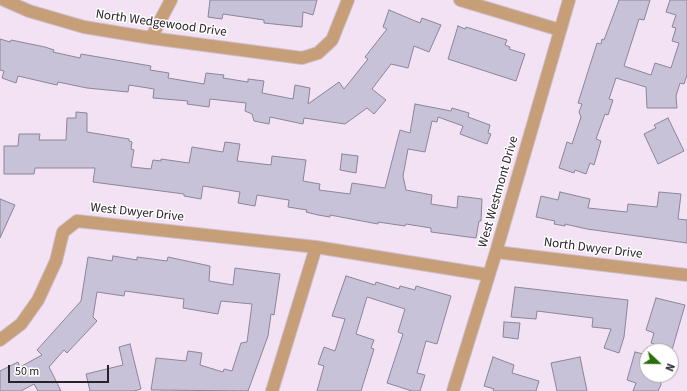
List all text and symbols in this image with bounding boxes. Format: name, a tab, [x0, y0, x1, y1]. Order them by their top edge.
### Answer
street label: North Wedgewood Drive	[94, 7, 228, 41]
street label: West Westmont Drive	[476, 134, 522, 250]
street label: West Dwyer Drive	[89, 200, 185, 226]
street label: North Dwyer Drive	[543, 235, 643, 263]
north arrow	[639, 343, 679, 383]
scale bar	[10, 357, 111, 383]
text: N	[661, 361, 678, 374]
text: 50 m	[15, 363, 39, 380]

